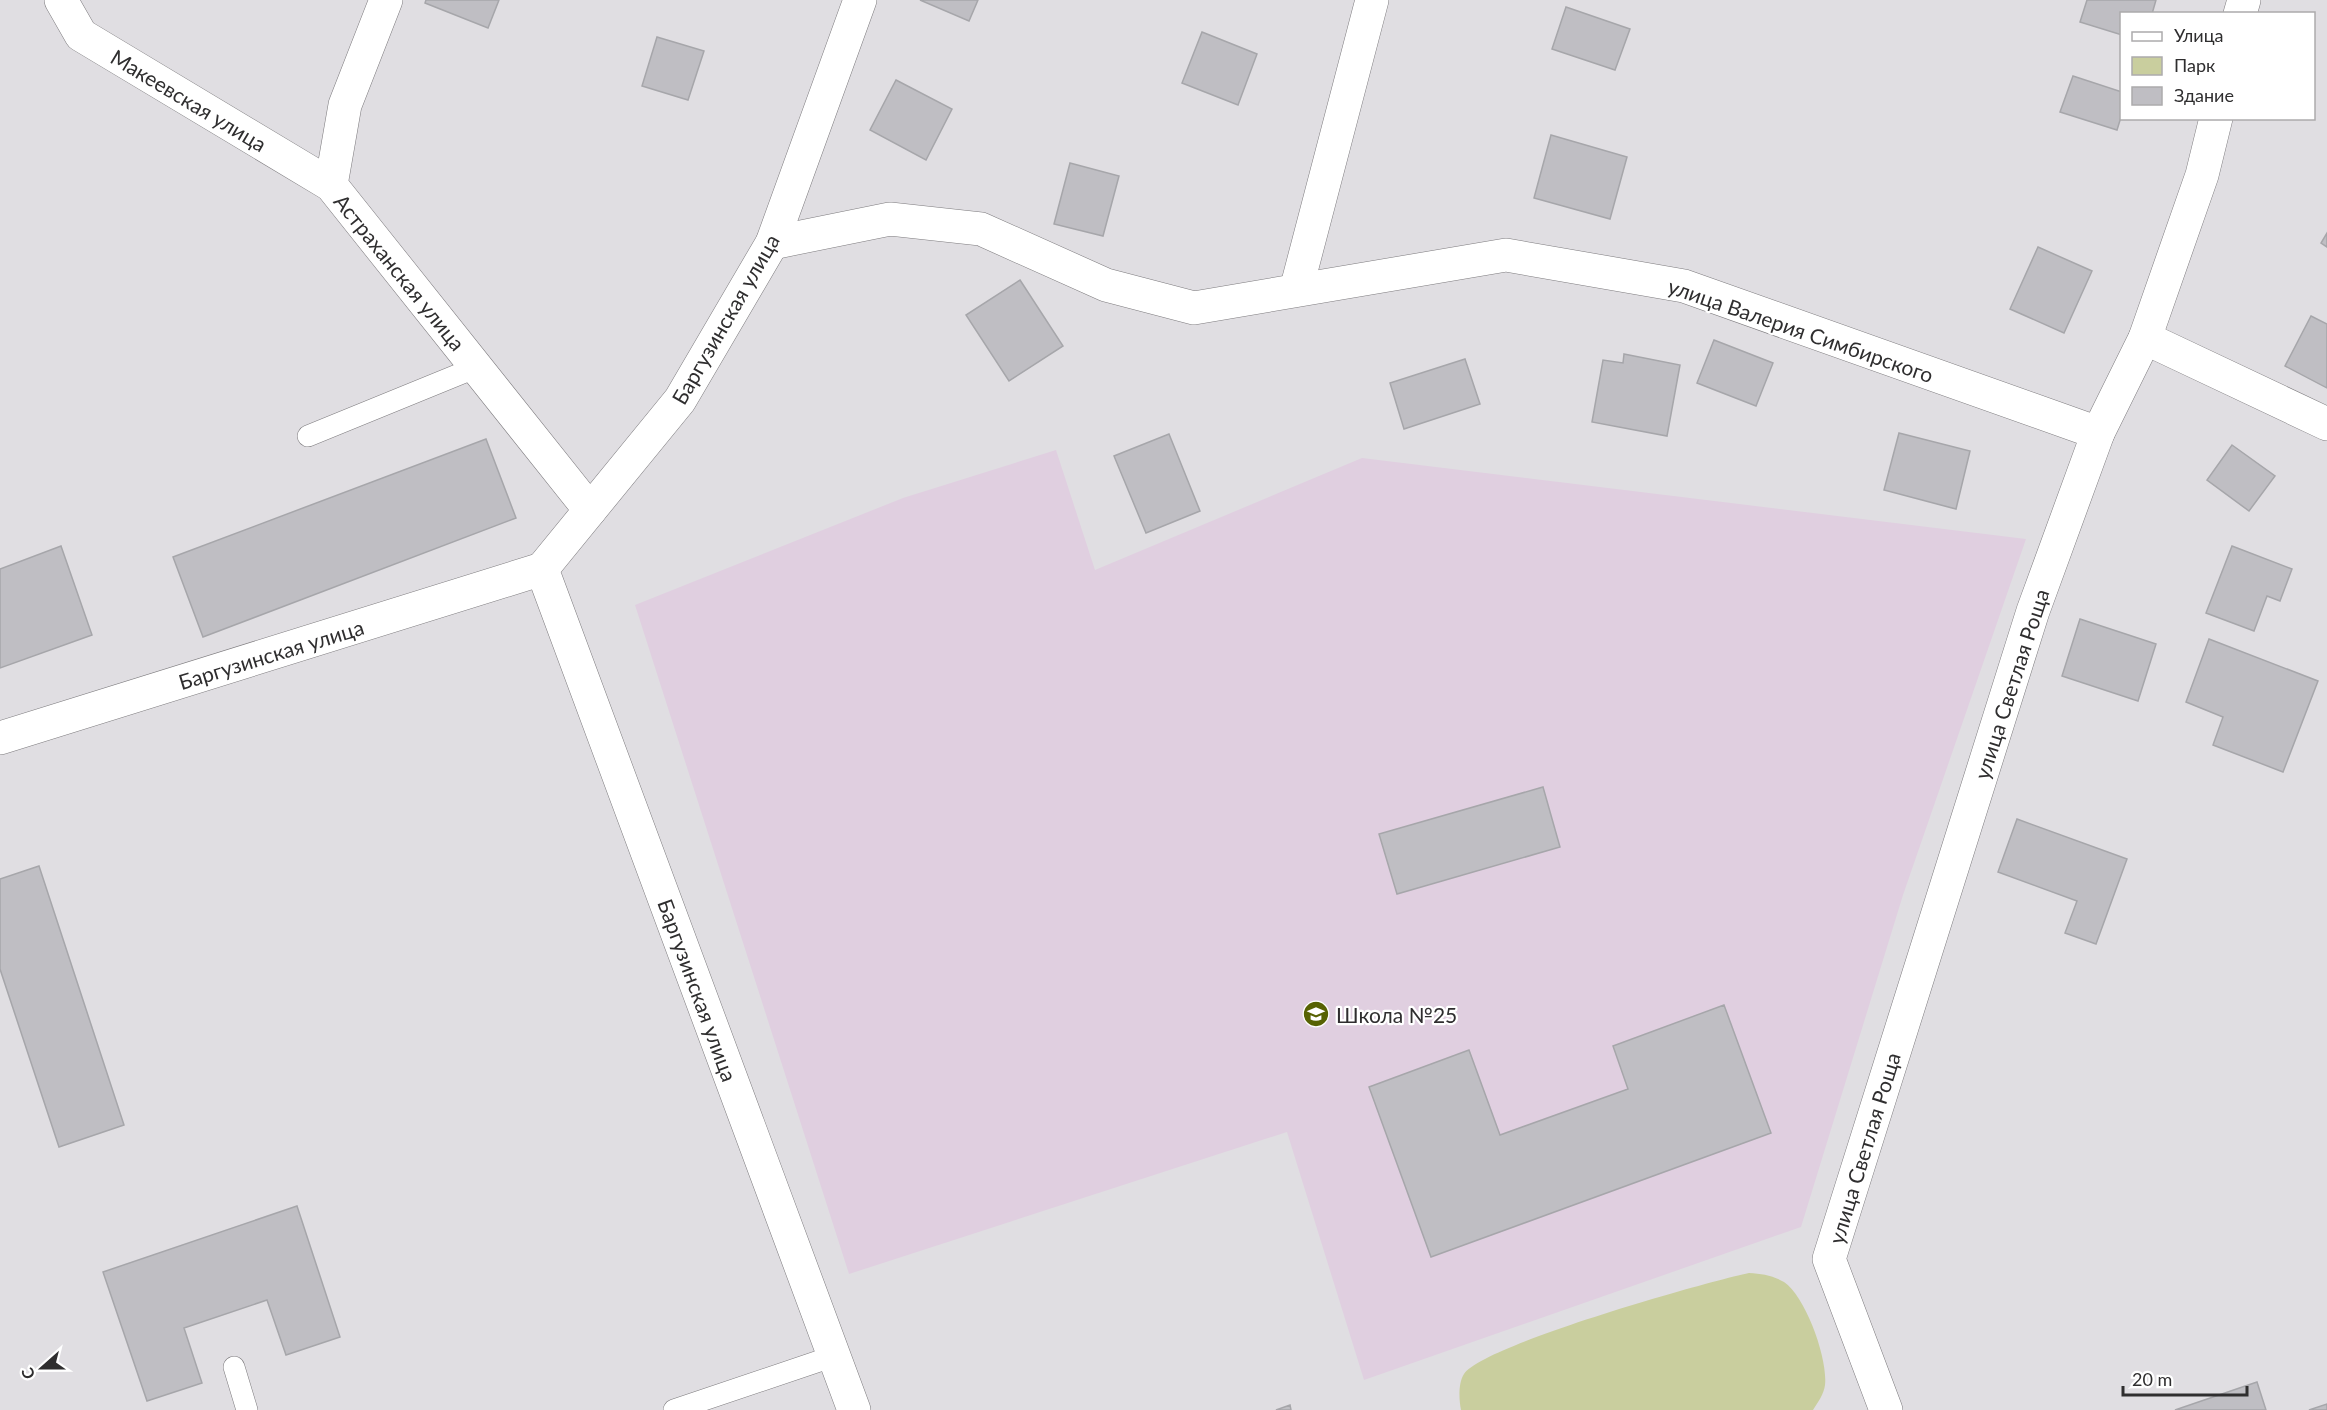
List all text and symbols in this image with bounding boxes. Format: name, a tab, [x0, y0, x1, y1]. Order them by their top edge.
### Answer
legend	[2120, 12, 2315, 120]
text: Улица	[2174, 24, 2224, 46]
street label: Макеевская улица	[107, 44, 271, 156]
text: Парк	[2174, 54, 2216, 76]
text: Здание	[2174, 84, 2234, 106]
street label: Астраханская улица	[329, 189, 471, 355]
street label: Баргузинская улица	[666, 229, 784, 409]
street label: улица Валерия Симбирского	[1665, 273, 1937, 387]
street label: улица Светлая Роща	[1968, 586, 2054, 782]
street label: Баргузинская улица	[175, 614, 367, 694]
street label: Баргузинская улица	[653, 895, 743, 1085]
school or university icon: Школа №25	[1301, 999, 1331, 1029]
place label: Школа №25	[1336, 1002, 1457, 1027]
street label: улица Светлая Роща	[1823, 1049, 1905, 1247]
north arrow	[12, 1338, 72, 1398]
scale bar	[2123, 1359, 2248, 1397]
text: С	[17, 1365, 38, 1382]
text: 20 m	[2132, 1368, 2172, 1390]

